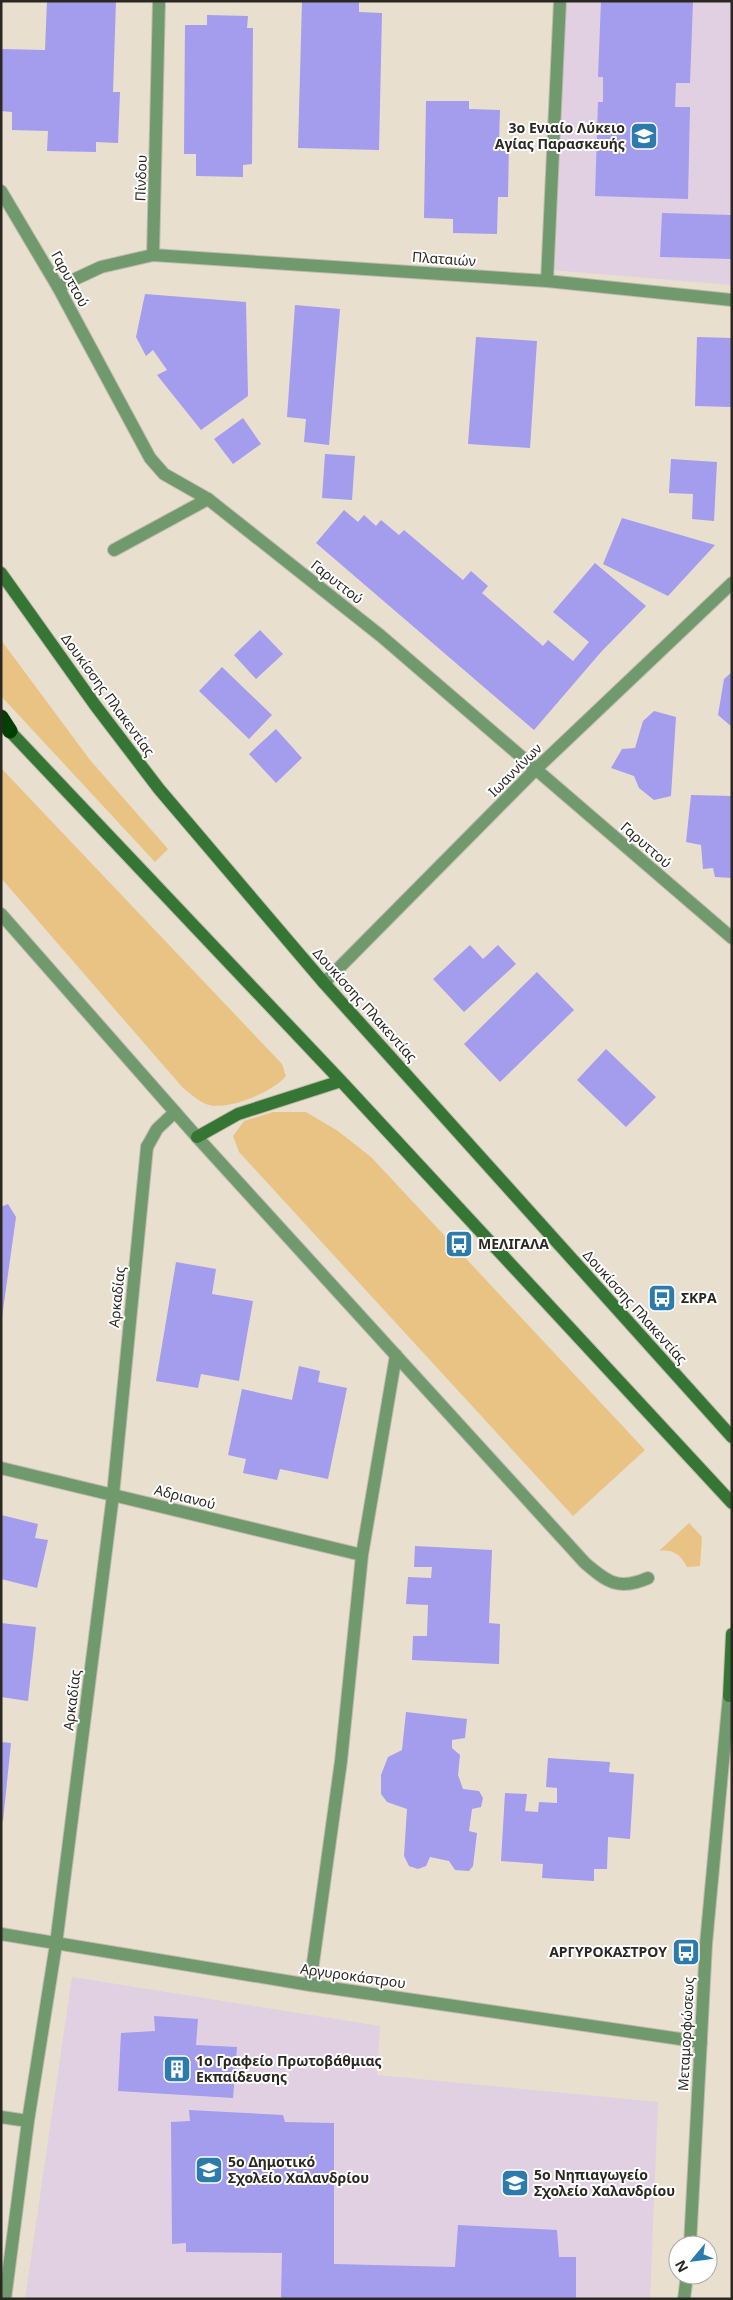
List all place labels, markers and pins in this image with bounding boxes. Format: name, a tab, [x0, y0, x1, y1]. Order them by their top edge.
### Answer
place label: 3ο Ενιαίο Λύκειο Αγίας Παρασκευής	[495, 118, 625, 153]
school or university icon: 3ο Ενιαίο Λύκειο Αγίας Παρασκευής	[629, 121, 659, 151]
bus stop icon: ΜΕΛΙΓΑΛΑ	[444, 1229, 474, 1259]
place label: ΜΕΛΙΓΑΛΑ	[478, 1234, 549, 1253]
bus stop icon: ΣΚΡΑ	[647, 1283, 677, 1313]
place label: ΣΚΡΑ	[681, 1288, 717, 1307]
bus stop icon: ΑΡΓΥΡΟΚΑΣΤΡΟΥ	[671, 1937, 701, 1967]
place label: ΑΡΓΥΡΟΚΑΣΤΡΟΥ	[549, 1942, 667, 1961]
place label: 1ο Γραφείο Πρωτοβάθμιας Εκπαίδευσης	[196, 2051, 382, 2086]
building icon: 1ο Γραφείο Πρωτοβάθμιας Εκπαίδευσης	[162, 2054, 192, 2084]
place label: 5ο Δημοτικό Σχολείο Χαλανδρίου	[228, 2152, 369, 2187]
school or university icon: 5ο Δημοτικό Σχολείο Χαλανδρίου	[194, 2155, 224, 2185]
place label: 5ο Νηπιαγωγείο Σχολείο Χαλανδρίου	[534, 2165, 675, 2200]
school or university icon: 5ο Νηπιαγωγείο Σχολείο Χαλανδρίου	[500, 2168, 530, 2198]

